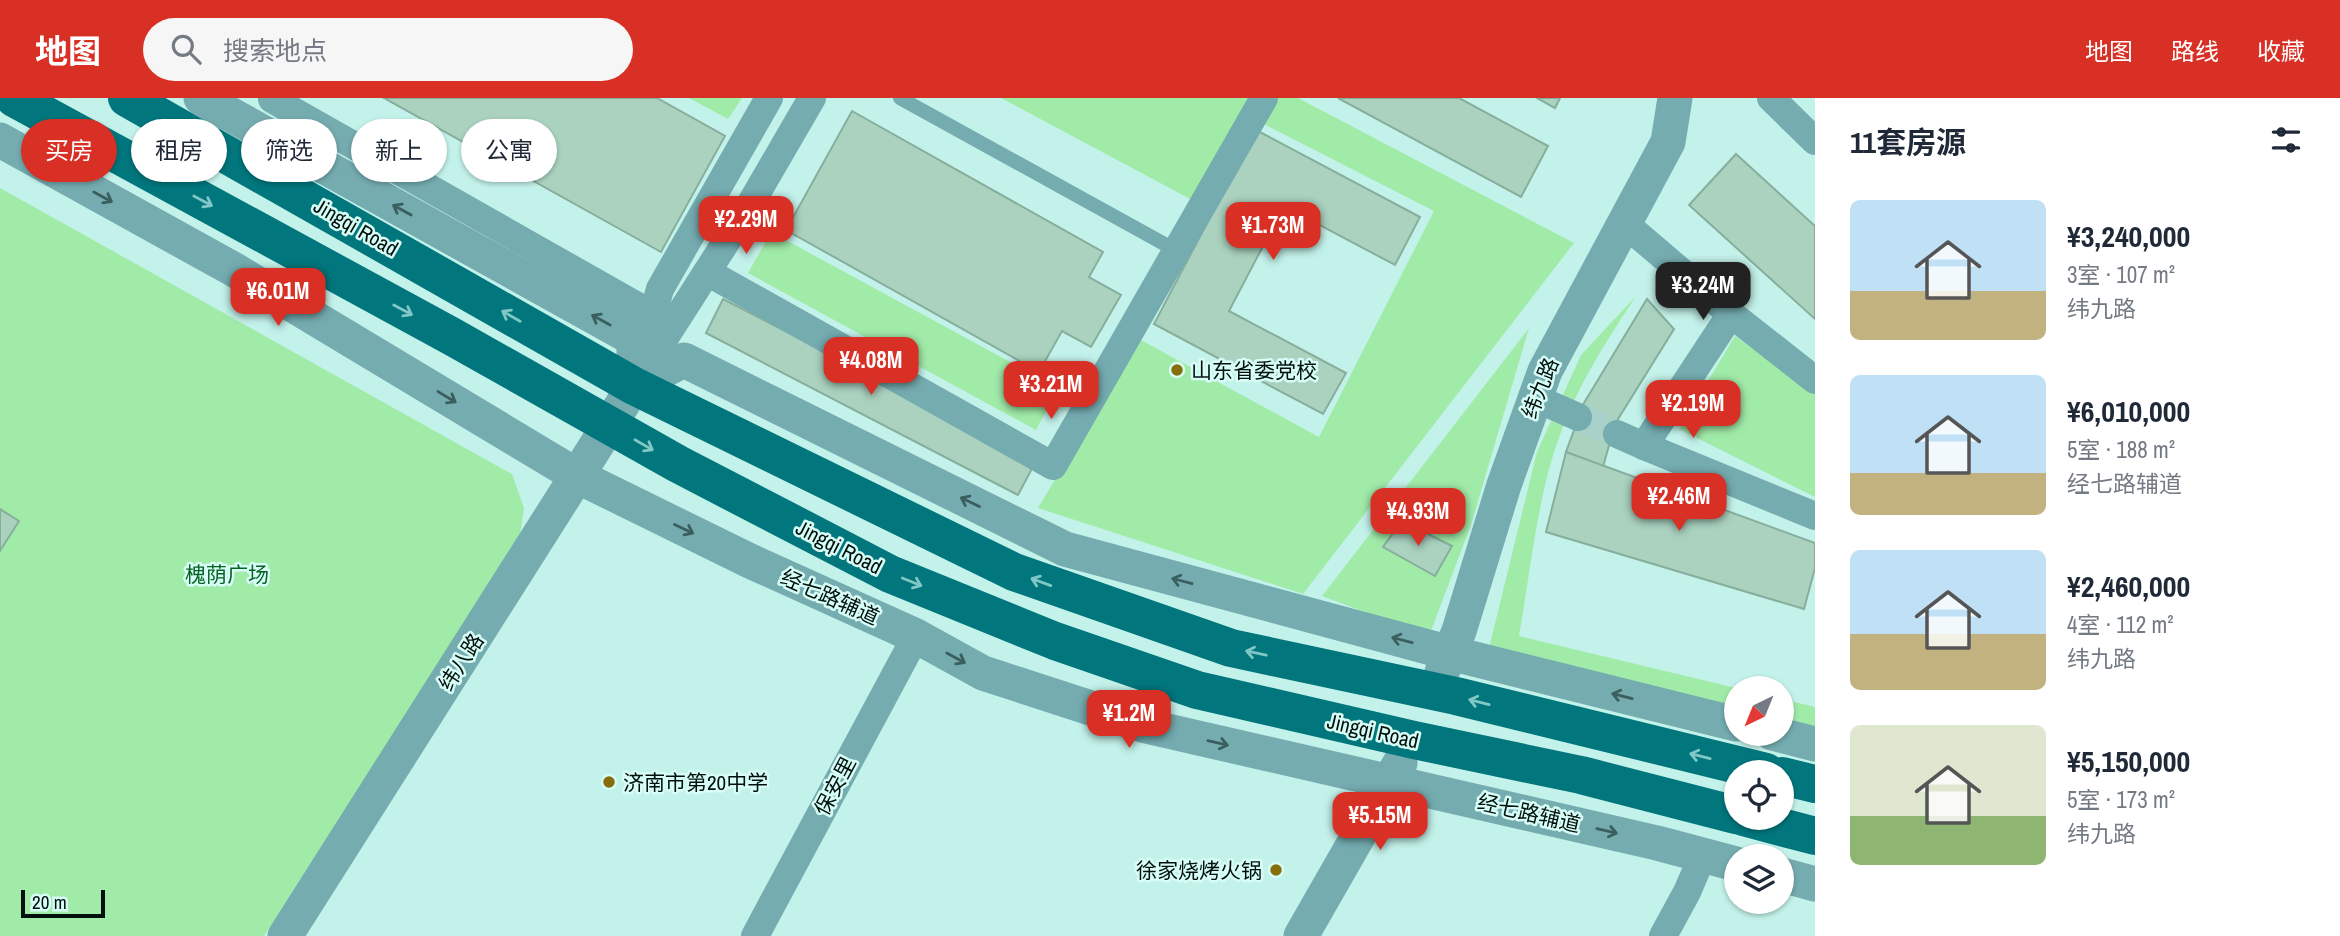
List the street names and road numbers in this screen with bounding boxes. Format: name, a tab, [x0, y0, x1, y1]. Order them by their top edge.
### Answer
street label: Jingqi Road	[309, 191, 403, 263]
street label: 纬九路	[1515, 353, 1565, 423]
street label: Jingqi Road	[791, 513, 887, 581]
street label: 经七路辅道	[776, 562, 884, 632]
street label: 纬八路	[432, 628, 490, 696]
street label: Jingqi Road	[1324, 706, 1422, 756]
street label: 保安里	[807, 751, 863, 821]
street label: 经七路辅道	[1475, 787, 1583, 839]

